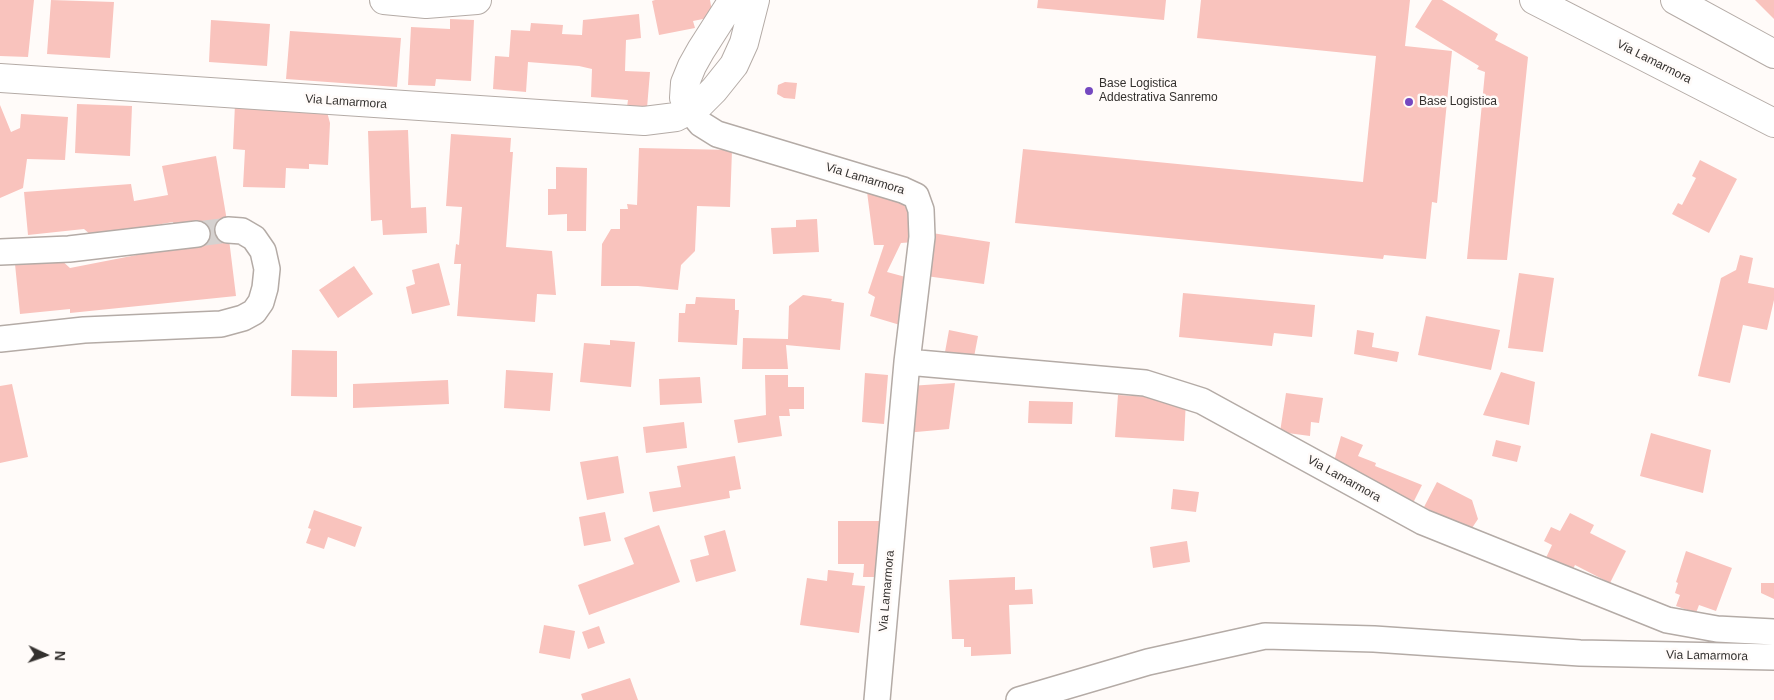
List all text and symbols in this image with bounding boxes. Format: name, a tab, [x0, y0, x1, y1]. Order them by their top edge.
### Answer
street label: Via Lamarmora	[1614, 37, 1694, 87]
place label: Base Logistica Addestrativa Sanremo	[1099, 77, 1218, 105]
marker: Base Logistica Addestrativa Sanremo	[1083, 85, 1095, 97]
street label: Via Lamarmora	[305, 92, 387, 112]
place label: Base Logistica	[1419, 95, 1497, 109]
marker: Base Logistica	[1403, 96, 1415, 108]
street label: Via Lamarmora	[824, 160, 906, 198]
street label: Via Lamarmora	[1305, 453, 1383, 505]
street label: Via Lamarmora	[876, 550, 898, 632]
north arrow	[20, 630, 70, 680]
street label: Via Lamarmora	[1666, 648, 1748, 664]
text: N	[52, 650, 68, 661]

